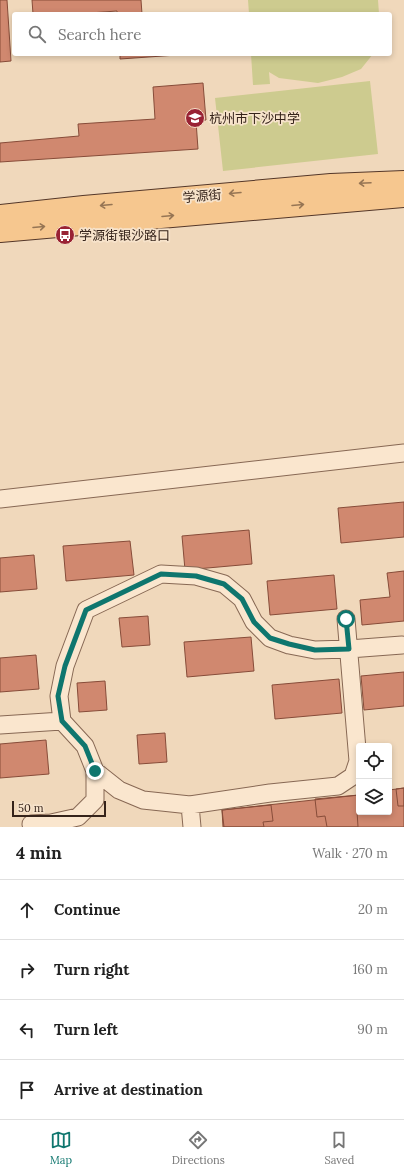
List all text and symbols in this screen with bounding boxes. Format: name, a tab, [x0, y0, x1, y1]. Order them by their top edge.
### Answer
search box	[12, 12, 392, 56]
icon: search	[26, 23, 48, 45]
text: Search here	[58, 25, 141, 44]
school or university icon: 杭州市下沙中学	[184, 107, 206, 129]
place label: 杭州市下沙中学	[209, 110, 300, 127]
one-way arrow	[359, 180, 372, 187]
street label: 学源街	[182, 186, 222, 206]
one-way arrow	[229, 190, 242, 197]
one-way arrow	[100, 201, 113, 208]
one-way arrow	[291, 202, 304, 209]
one-way arrow	[161, 213, 174, 220]
one-way arrow	[32, 224, 45, 231]
bus stop icon: 学源街银沙路口	[54, 224, 76, 246]
place label: 学源街银沙路口	[79, 227, 170, 244]
route start	[337, 610, 355, 628]
map controls	[356, 743, 392, 815]
button: locate	[356, 743, 392, 779]
route end	[86, 762, 104, 780]
button: layers	[356, 779, 392, 815]
scale bar	[12, 799, 106, 818]
text: 50 m	[18, 801, 44, 815]
text: 4 min	[16, 842, 62, 864]
text: Walk · 270 m	[312, 845, 388, 862]
icon: ahead	[16, 899, 38, 921]
text: Continue	[54, 900, 120, 919]
text: 20 m	[358, 901, 388, 918]
icon: right	[16, 959, 38, 981]
text: Turn right	[54, 960, 130, 979]
text: 160 m	[353, 961, 388, 978]
icon: left	[16, 1019, 38, 1041]
text: Turn left	[54, 1020, 118, 1039]
text: 90 m	[357, 1021, 388, 1038]
icon: arrive	[16, 1079, 38, 1101]
text: Arrive at destination	[54, 1080, 203, 1099]
tab: Map	[50, 1129, 72, 1167]
tab: Directions	[172, 1129, 225, 1167]
tab: Saved	[324, 1129, 354, 1167]

